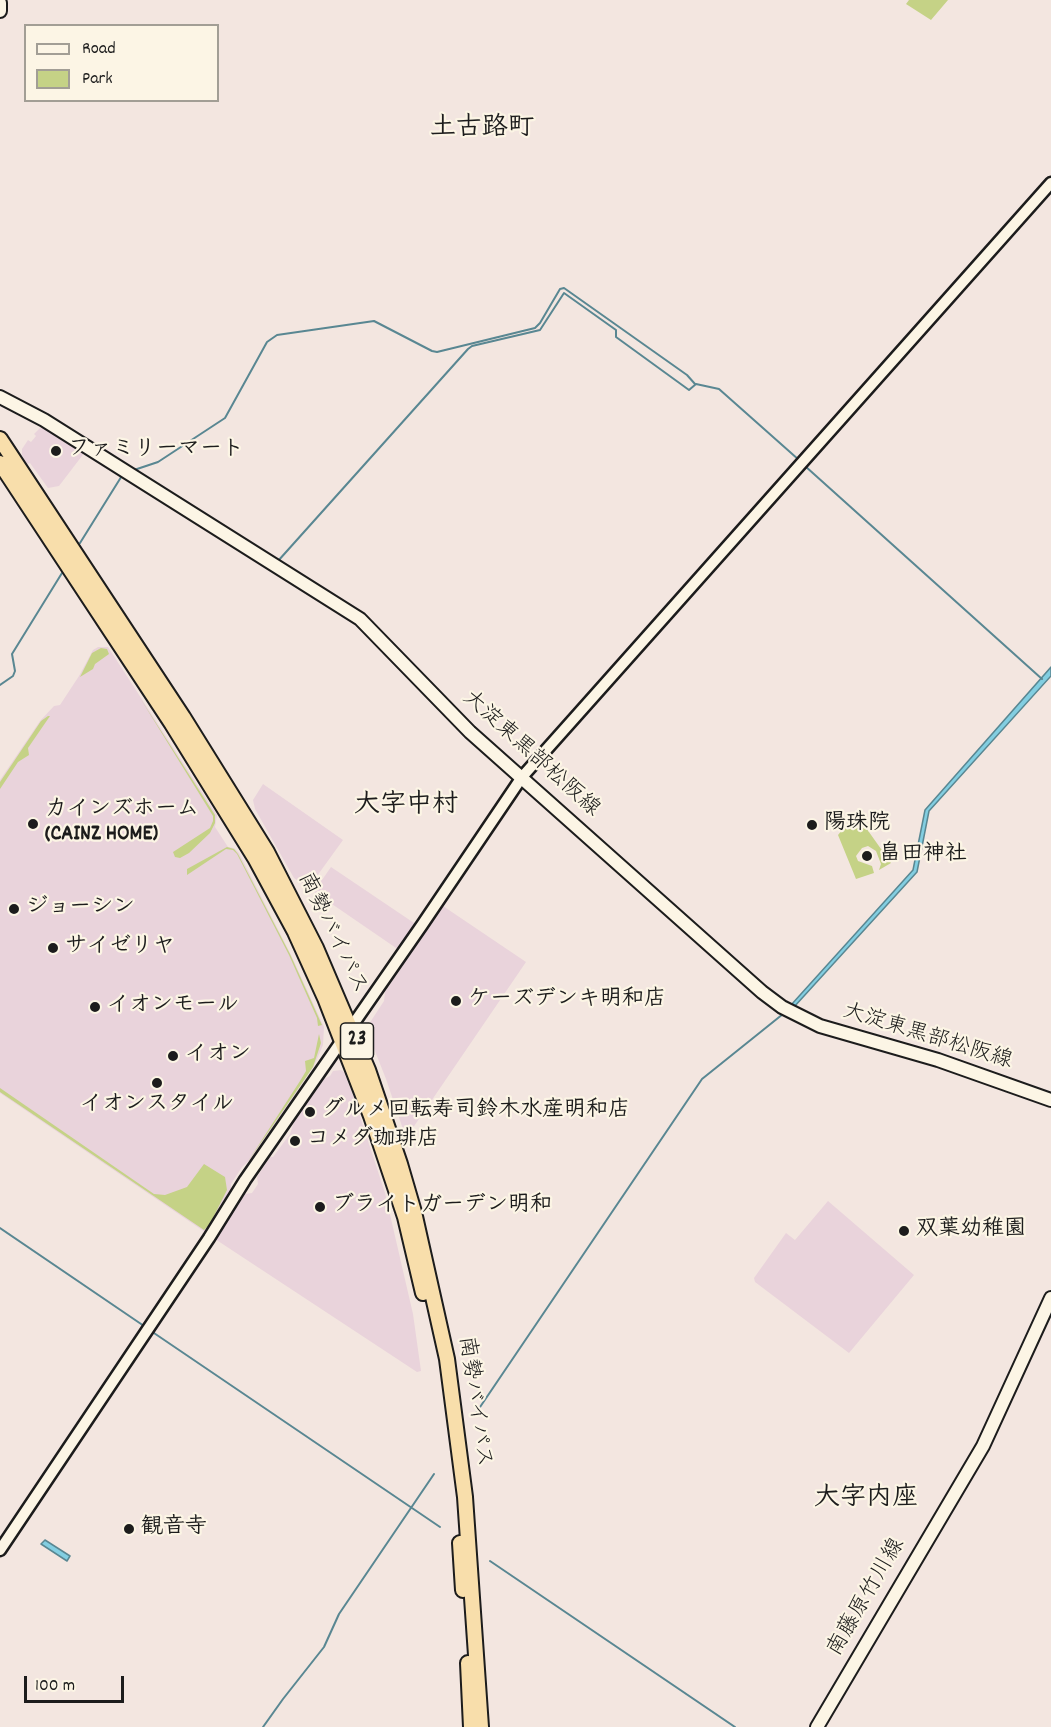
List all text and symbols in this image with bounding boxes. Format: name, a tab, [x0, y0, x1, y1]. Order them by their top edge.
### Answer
legend	[24, 24, 219, 102]
text: Road	[82, 37, 116, 62]
text: Park	[82, 67, 113, 92]
district label: 土古路町	[430, 114, 534, 146]
place label: ファミリーマート	[68, 438, 244, 464]
marker: ファミリーマート	[49, 444, 63, 458]
street label: 大淀東黒部松阪線	[456, 686, 604, 824]
district label: 大字中村	[354, 791, 458, 823]
place label: カインズホーム (CAINZ HOME)	[45, 798, 199, 849]
place label: 陽珠院	[824, 812, 890, 838]
marker: カインズホーム (CAINZ HOME)	[26, 817, 40, 831]
marker: 陽珠院	[805, 818, 819, 832]
place label: 畠田神社	[879, 843, 967, 869]
marker: 畠田神社	[860, 849, 874, 863]
street label: 南勢バイパス	[290, 869, 372, 999]
place label: ジョーシン	[26, 896, 135, 922]
marker: ジョーシン	[7, 902, 21, 916]
place label: サイゼリヤ	[65, 935, 175, 961]
marker: サイゼリヤ	[46, 941, 60, 955]
place label: ケーズデンキ明和店	[468, 988, 666, 1014]
place label: イオンモール	[107, 994, 239, 1020]
marker: ケーズデンキ明和店	[449, 994, 463, 1008]
marker: イオンモール	[88, 1000, 102, 1014]
street label: 大淀東黒部松阪線	[839, 1000, 1015, 1076]
road number: 23	[340, 1023, 374, 1059]
place label: イオン	[185, 1043, 251, 1069]
marker: イオン	[166, 1049, 180, 1063]
marker: イオンスタイル	[150, 1076, 164, 1090]
place label: イオンスタイル	[80, 1093, 234, 1119]
place label: グルメ回転寿司鈴木水産明和店	[322, 1099, 630, 1125]
marker: グルメ回転寿司鈴木水産明和店	[303, 1105, 317, 1119]
place label: コメダ珈琲店	[307, 1128, 439, 1154]
marker: コメダ珈琲店	[288, 1134, 302, 1148]
place label: ブライトガーデン明和	[332, 1194, 552, 1220]
marker: ブライトガーデン明和	[313, 1200, 327, 1214]
place label: 双葉幼稚園	[916, 1218, 1026, 1244]
marker: 双葉幼稚園	[897, 1224, 911, 1238]
street label: 南勢バイパス	[451, 1335, 495, 1469]
district label: 大字内座	[814, 1484, 918, 1516]
place label: 観音寺	[141, 1516, 207, 1542]
marker: 観音寺	[122, 1522, 136, 1536]
street label: 南藤原竹川線	[824, 1534, 912, 1662]
scale bar	[27, 1664, 128, 1702]
text: 100 m	[35, 1674, 75, 1699]

